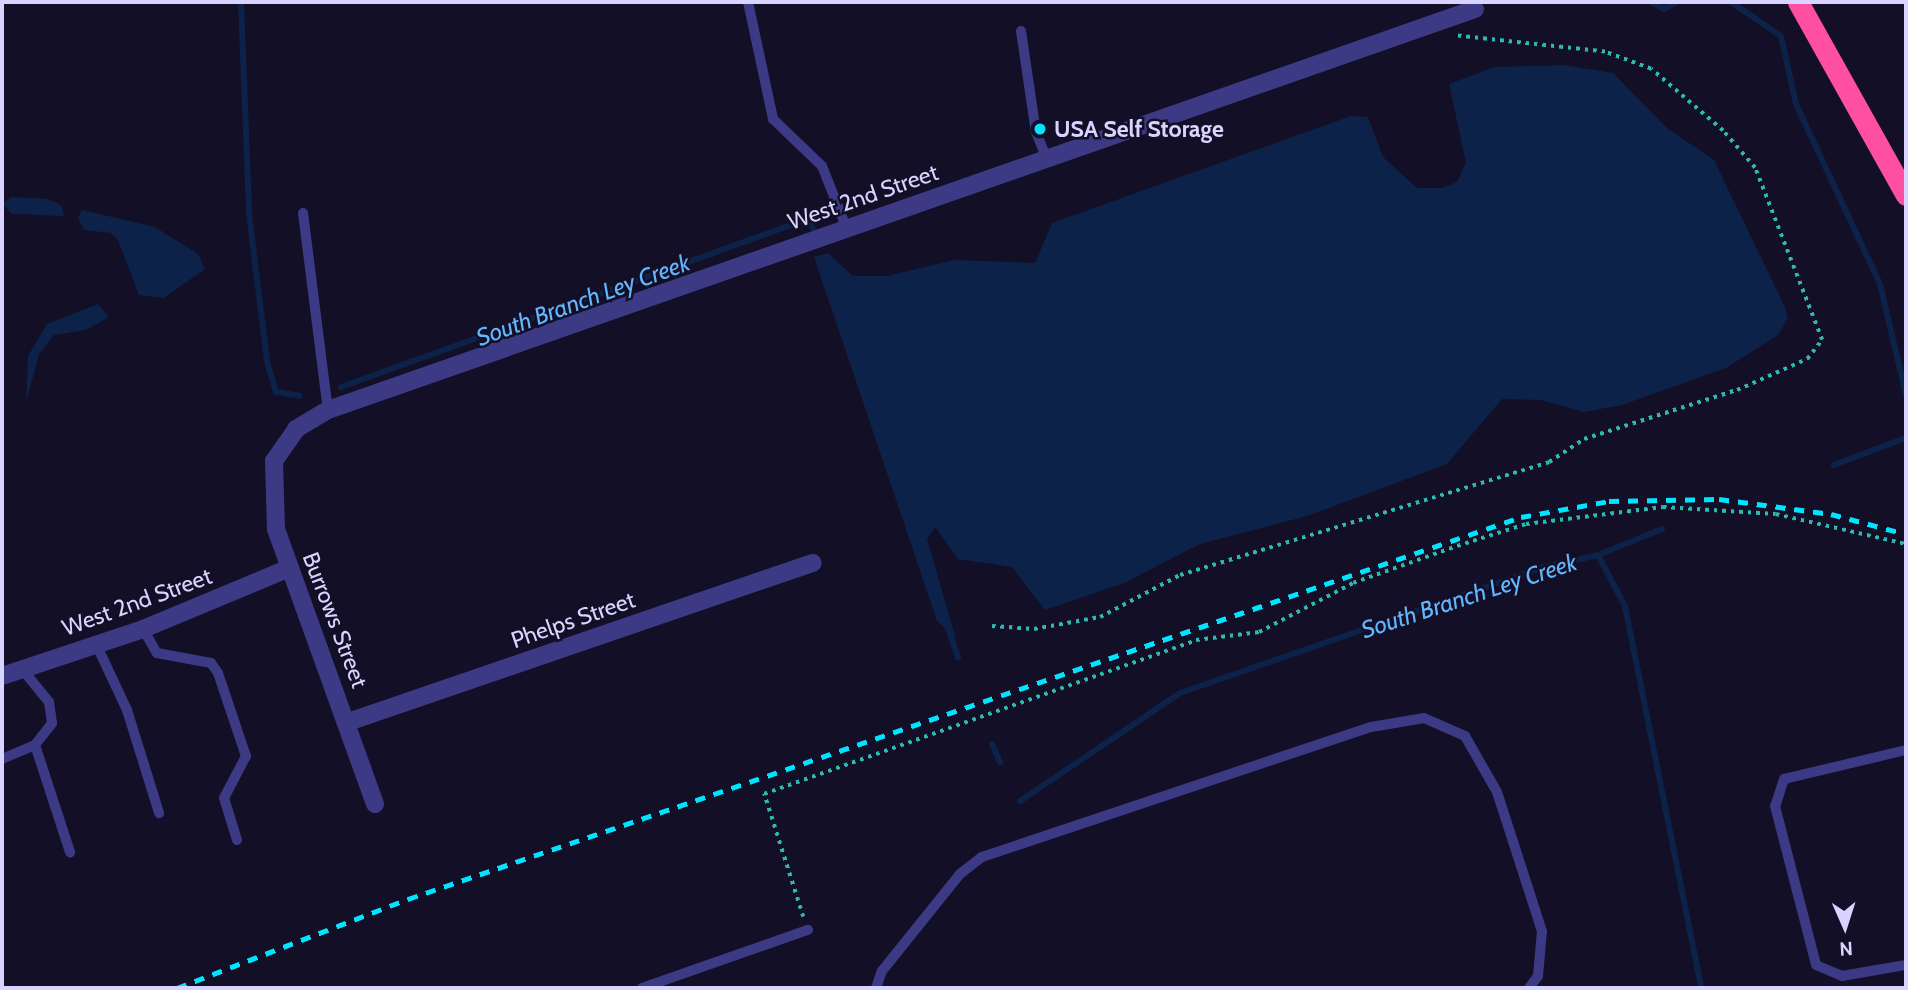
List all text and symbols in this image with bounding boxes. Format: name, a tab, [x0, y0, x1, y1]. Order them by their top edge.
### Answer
place label: USA Self Storage	[1054, 115, 1224, 143]
marker: USA Self Storage	[1032, 121, 1048, 137]
street label: West 2nd Street	[784, 158, 942, 236]
water label: South Branch Ley Creek	[472, 248, 694, 352]
street label: Burrows Street	[297, 548, 373, 692]
water label: South Branch Ley Creek	[1357, 548, 1581, 644]
street label: West 2nd Street	[58, 562, 216, 642]
street label: Phelps Street	[507, 586, 639, 654]
north arrow	[1810, 892, 1880, 962]
text: N	[1839, 937, 1853, 960]

